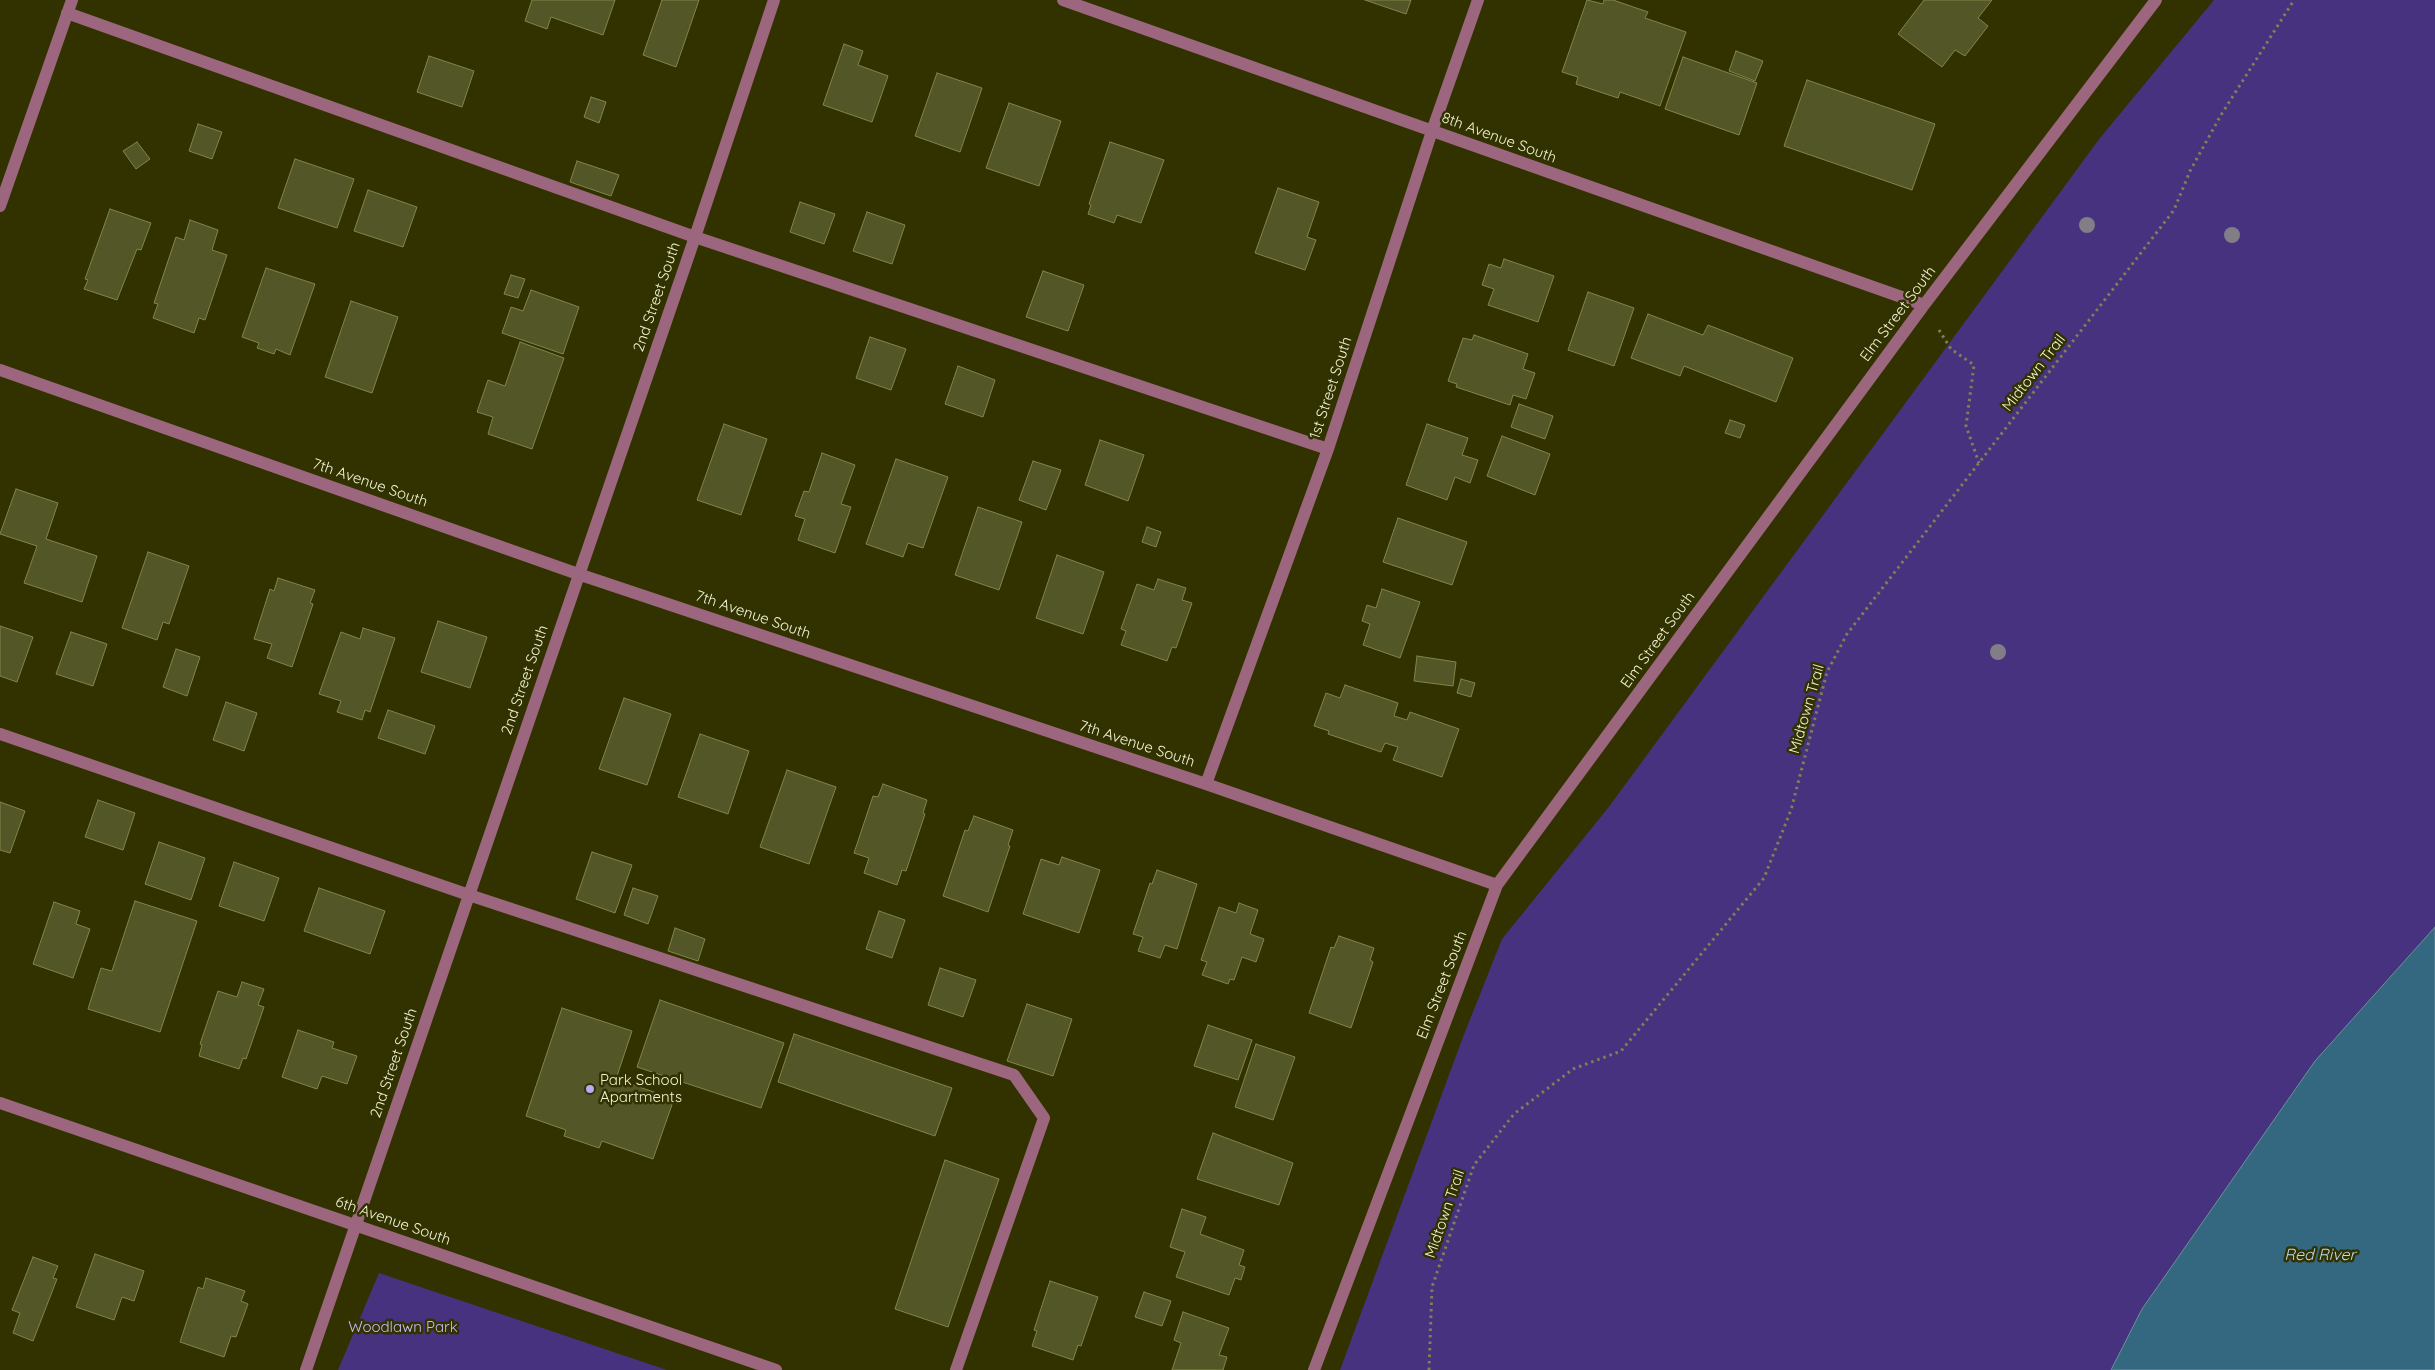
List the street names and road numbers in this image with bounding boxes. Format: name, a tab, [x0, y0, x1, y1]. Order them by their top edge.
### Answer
street label: 8th Avenue South	[1439, 109, 1559, 167]
street label: 2nd Street South	[630, 240, 684, 354]
street label: Elm Street South	[1856, 263, 1940, 365]
street label: Midtown Trail	[1998, 331, 2070, 415]
street label: 1st Street South	[1306, 335, 1356, 441]
street label: 7th Avenue South	[310, 455, 430, 511]
street label: 7th Avenue South	[693, 587, 813, 643]
street label: Elm Street South	[1617, 588, 1699, 692]
street label: 2nd Street South	[498, 623, 552, 737]
street label: Midtown Trail	[1786, 662, 1828, 756]
street label: 7th Avenue South	[1077, 717, 1197, 771]
street label: Elm Street South	[1413, 928, 1471, 1042]
street label: 2nd Street South	[367, 1006, 421, 1120]
street label: Midtown Trail	[1421, 1167, 1469, 1261]
street label: 6th Avenue South	[333, 1193, 453, 1249]

